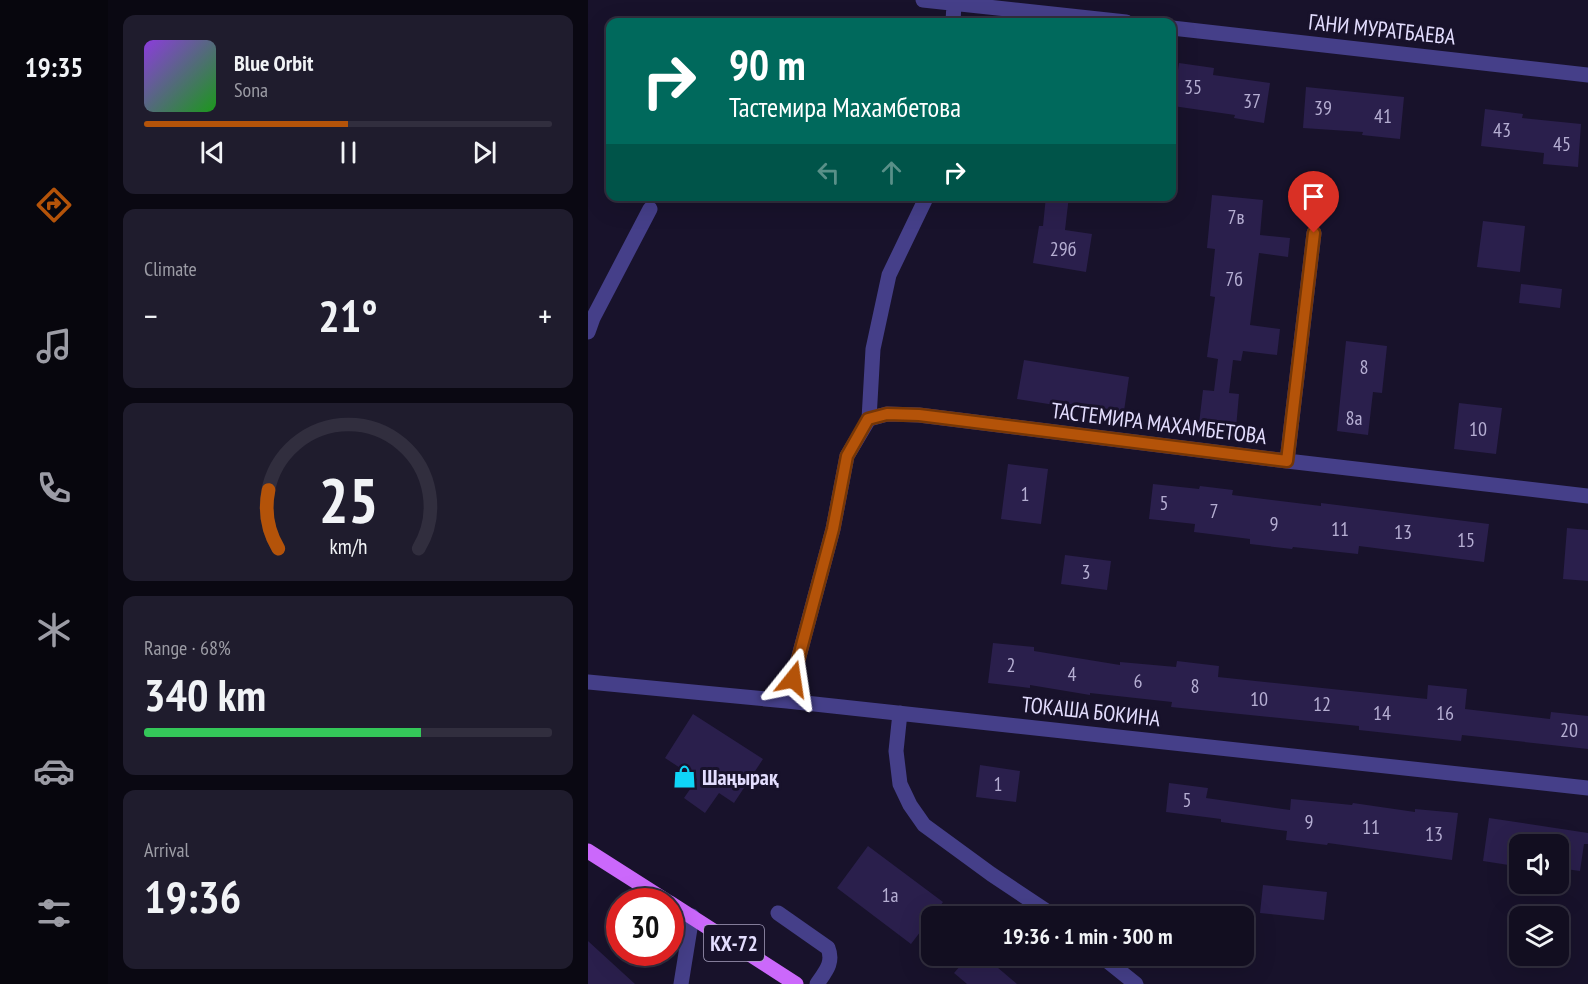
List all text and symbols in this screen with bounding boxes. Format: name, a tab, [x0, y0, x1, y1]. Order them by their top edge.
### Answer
street label: ГАНИ МУРАТБАЕВА	[1307, 7, 1457, 51]
text: 90 m	[729, 37, 806, 92]
icon: right	[630, 42, 708, 120]
text: Blue Orbit	[234, 49, 313, 77]
text: 19:35	[25, 50, 83, 84]
house number: 35	[1184, 74, 1202, 100]
text: Sona	[234, 77, 268, 103]
house number: 37	[1243, 88, 1261, 114]
text: Тастемира Махамбетова	[729, 90, 961, 124]
house number: 39	[1314, 95, 1332, 121]
house number: 41	[1374, 103, 1392, 129]
house number: 43	[1493, 117, 1511, 143]
house number: 45	[1553, 131, 1571, 157]
icon: previous	[196, 136, 229, 169]
icon: pause	[332, 136, 365, 169]
icon: next	[468, 136, 501, 169]
icon: left	[812, 156, 845, 189]
icon: ahead	[875, 156, 908, 189]
icon: right	[938, 156, 971, 189]
pin	[1288, 171, 1339, 233]
icon: arrive	[1297, 180, 1330, 213]
icon: directions	[33, 184, 75, 226]
house number: 7в	[1227, 204, 1245, 230]
house number: 29б	[1050, 236, 1076, 262]
text: Climate	[144, 256, 197, 282]
house number: 7б	[1225, 266, 1243, 292]
text: 21°	[318, 286, 378, 344]
text: −	[144, 294, 158, 337]
text: +	[538, 294, 552, 337]
icon: music	[33, 325, 75, 367]
house number: 8	[1360, 354, 1369, 380]
street label: ТАСТЕМИРА МАХАМБЕТОВА	[1050, 396, 1269, 450]
house number: 8а	[1346, 405, 1363, 431]
house number: 10	[1469, 416, 1487, 442]
text: 25	[318, 459, 378, 540]
icon: phone	[33, 467, 75, 509]
house number: 1	[1021, 481, 1030, 507]
house number: 5	[1160, 490, 1169, 516]
house number: 7	[1210, 498, 1219, 524]
house number: 9	[1270, 511, 1279, 537]
house number: 11	[1331, 516, 1349, 542]
house number: 13	[1394, 519, 1412, 545]
house number: 15	[1457, 527, 1475, 553]
text: km/h	[329, 532, 367, 560]
house number: 3	[1082, 559, 1091, 585]
icon: climate	[33, 609, 75, 651]
text: Range · 68%	[144, 635, 231, 661]
position arrow	[761, 647, 825, 711]
house number: 2	[1007, 652, 1016, 678]
house number: 4	[1068, 661, 1077, 687]
text: 340 km	[144, 665, 266, 723]
house number: 6	[1134, 668, 1143, 694]
house number: 8	[1191, 673, 1200, 699]
house number: 10	[1250, 686, 1268, 712]
street label: ТОКАША БОКИНА	[1020, 690, 1162, 732]
house number: 12	[1313, 691, 1331, 717]
house number: 14	[1373, 700, 1391, 726]
house number: 16	[1436, 700, 1454, 726]
house number: 20	[1560, 717, 1578, 743]
icon: car	[33, 750, 75, 792]
place label: Шаңырақ	[702, 763, 779, 791]
shop icon: Шаңырақ	[671, 764, 697, 790]
house number: 1	[994, 771, 1003, 797]
house number: 5	[1183, 787, 1192, 813]
house number: 9	[1305, 809, 1314, 835]
house number: 11	[1362, 814, 1380, 840]
house number: 13	[1425, 821, 1443, 847]
map controls	[1509, 834, 1569, 966]
button: sound	[1509, 834, 1569, 894]
text: Arrival	[144, 837, 189, 863]
text: 19:36	[144, 867, 241, 925]
house number: 1а	[882, 882, 899, 908]
speed limit sign: 30	[606, 888, 684, 966]
icon: filters	[33, 892, 75, 934]
button: layers	[1509, 906, 1569, 966]
text: 19:36 · 1 min · 300 m	[1002, 922, 1173, 950]
road number: КХ-72	[704, 925, 764, 961]

